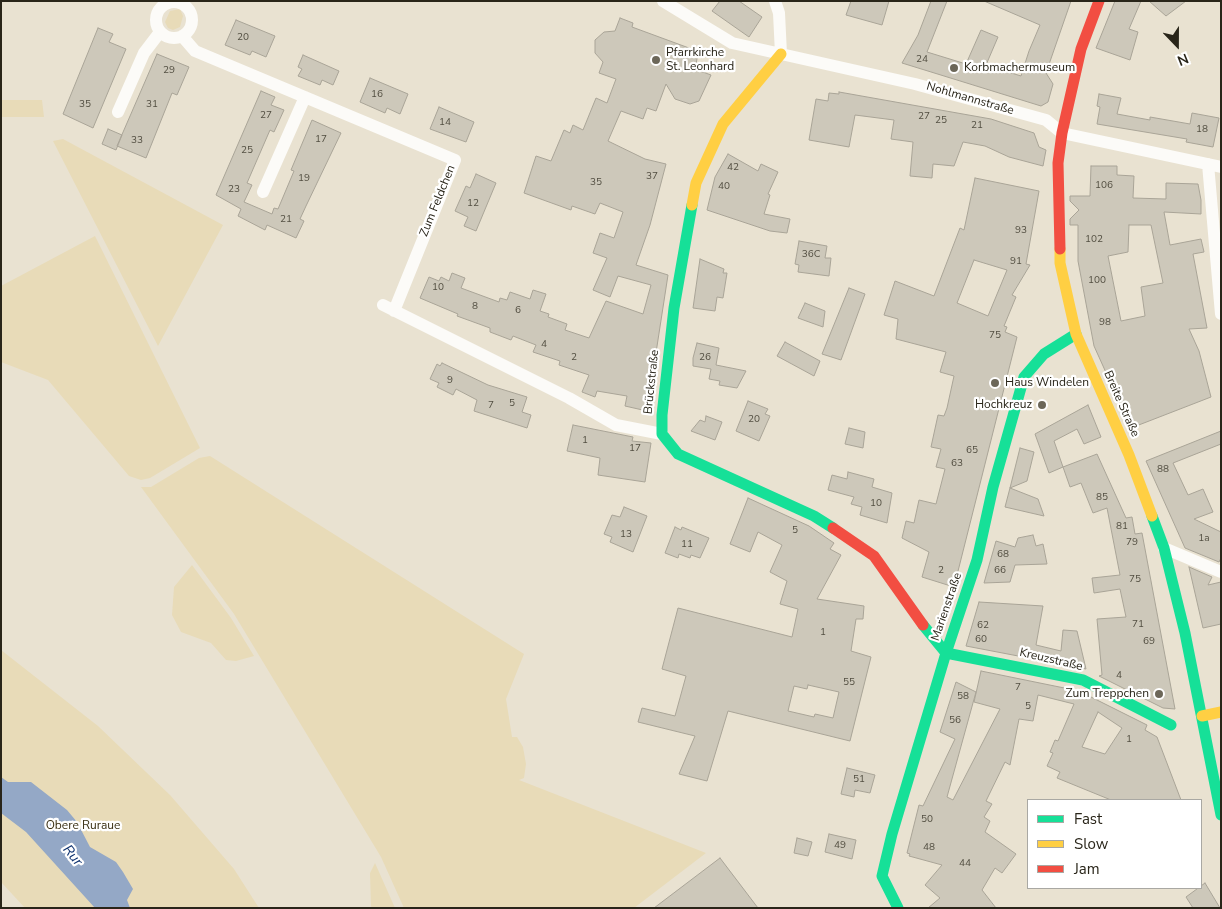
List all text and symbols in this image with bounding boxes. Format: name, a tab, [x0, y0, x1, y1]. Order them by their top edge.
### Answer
north arrow	[1152, 20, 1202, 70]
house number: 20	[237, 32, 249, 44]
place label: Pfarrkirche St. Leonhard	[666, 46, 734, 74]
text: N	[1174, 49, 1191, 70]
marker: Pfarrkirche St. Leonhard	[650, 54, 662, 66]
house number: 24	[916, 54, 928, 66]
place label: Korbmachermuseum	[964, 61, 1075, 75]
marker: Korbmachermuseum	[948, 62, 960, 74]
house number: 29	[163, 65, 175, 77]
street label: Nohlmannstraße	[925, 80, 1015, 118]
house number: 16	[371, 89, 383, 101]
house number: 35	[79, 99, 91, 111]
house number: 31	[146, 99, 158, 111]
house number: 27	[260, 110, 272, 122]
house number: 27	[918, 111, 930, 123]
house number: 25	[935, 115, 947, 127]
house number: 14	[439, 117, 451, 129]
house number: 21	[971, 120, 983, 132]
house number: 18	[1196, 124, 1208, 136]
house number: 17	[315, 134, 327, 146]
house number: 33	[131, 135, 143, 147]
house number: 25	[241, 145, 253, 157]
house number: 42	[727, 162, 739, 174]
street label: Zum Feldchen	[417, 163, 459, 239]
house number: 37	[646, 171, 658, 183]
house number: 19	[298, 173, 310, 185]
house number: 35	[590, 177, 602, 189]
house number: 106	[1095, 180, 1113, 192]
house number: 40	[718, 181, 730, 193]
house number: 23	[228, 184, 240, 196]
house number: 12	[467, 198, 479, 210]
house number: 21	[280, 214, 292, 226]
house number: 93	[1015, 225, 1027, 237]
house number: 102	[1085, 234, 1103, 246]
house number: 36C	[802, 249, 820, 261]
house number: 91	[1010, 256, 1022, 268]
house number: 100	[1088, 275, 1106, 287]
house number: 10	[432, 282, 444, 294]
house number: 8	[472, 301, 478, 313]
house number: 6	[515, 305, 521, 317]
house number: 98	[1099, 317, 1111, 329]
house number: 75	[989, 330, 1001, 342]
house number: 4	[541, 339, 547, 351]
street label: Brückstraße	[641, 349, 663, 415]
house number: 2	[571, 352, 577, 364]
house number: 26	[699, 352, 711, 364]
street label: Breite Straße	[1100, 369, 1142, 439]
house number: 9	[447, 375, 453, 387]
place label: Haus Windelen	[1005, 376, 1089, 390]
marker: Haus Windelen	[989, 377, 1001, 389]
house number: 5	[509, 398, 515, 410]
place label: Hochkreuz	[975, 398, 1032, 412]
marker: Hochkreuz	[1036, 399, 1048, 411]
house number: 7	[488, 400, 494, 412]
house number: 20	[748, 414, 760, 426]
house number: 1	[582, 435, 588, 447]
house number: 17	[629, 443, 641, 455]
house number: 65	[966, 445, 978, 457]
house number: 63	[951, 458, 963, 470]
house number: 88	[1157, 464, 1169, 476]
house number: 85	[1096, 492, 1108, 504]
house number: 10	[870, 498, 882, 510]
house number: 81	[1116, 521, 1128, 533]
house number: 5	[792, 525, 798, 537]
house number: 13	[620, 529, 632, 541]
house number: 1a	[1198, 533, 1210, 545]
house number: 79	[1126, 537, 1138, 549]
house number: 11	[681, 539, 693, 551]
house number: 68	[997, 549, 1009, 561]
house number: 2	[938, 565, 944, 577]
house number: 66	[994, 565, 1006, 577]
street label: Marienstraße	[929, 571, 965, 643]
house number: 75	[1129, 574, 1141, 586]
house number: 71	[1132, 619, 1144, 631]
house number: 62	[977, 620, 989, 632]
house number: 1	[820, 627, 826, 639]
house number: 60	[975, 634, 987, 646]
house number: 69	[1143, 636, 1155, 648]
street label: Kreuzstraße	[1018, 646, 1084, 674]
house number: 4	[1116, 670, 1122, 682]
house number: 55	[843, 677, 855, 689]
house number: 7	[1015, 682, 1021, 694]
place label: Zum Treppchen	[1065, 687, 1149, 701]
marker: Zum Treppchen	[1153, 688, 1165, 700]
house number: 58	[957, 691, 969, 703]
house number: 5	[1025, 701, 1031, 713]
house number: 56	[949, 715, 961, 727]
house number: 1	[1126, 734, 1132, 746]
house number: 51	[853, 774, 865, 786]
legend	[1027, 799, 1202, 889]
text: Fast	[1074, 809, 1102, 829]
house number: 50	[921, 814, 933, 826]
park label: Obere Ruraue	[46, 819, 120, 833]
text: Slow	[1074, 834, 1108, 854]
house number: 49	[834, 840, 846, 852]
water label: Rur	[58, 842, 86, 870]
house number: 48	[923, 842, 935, 854]
house number: 44	[959, 858, 971, 870]
text: Jam	[1074, 859, 1100, 879]

